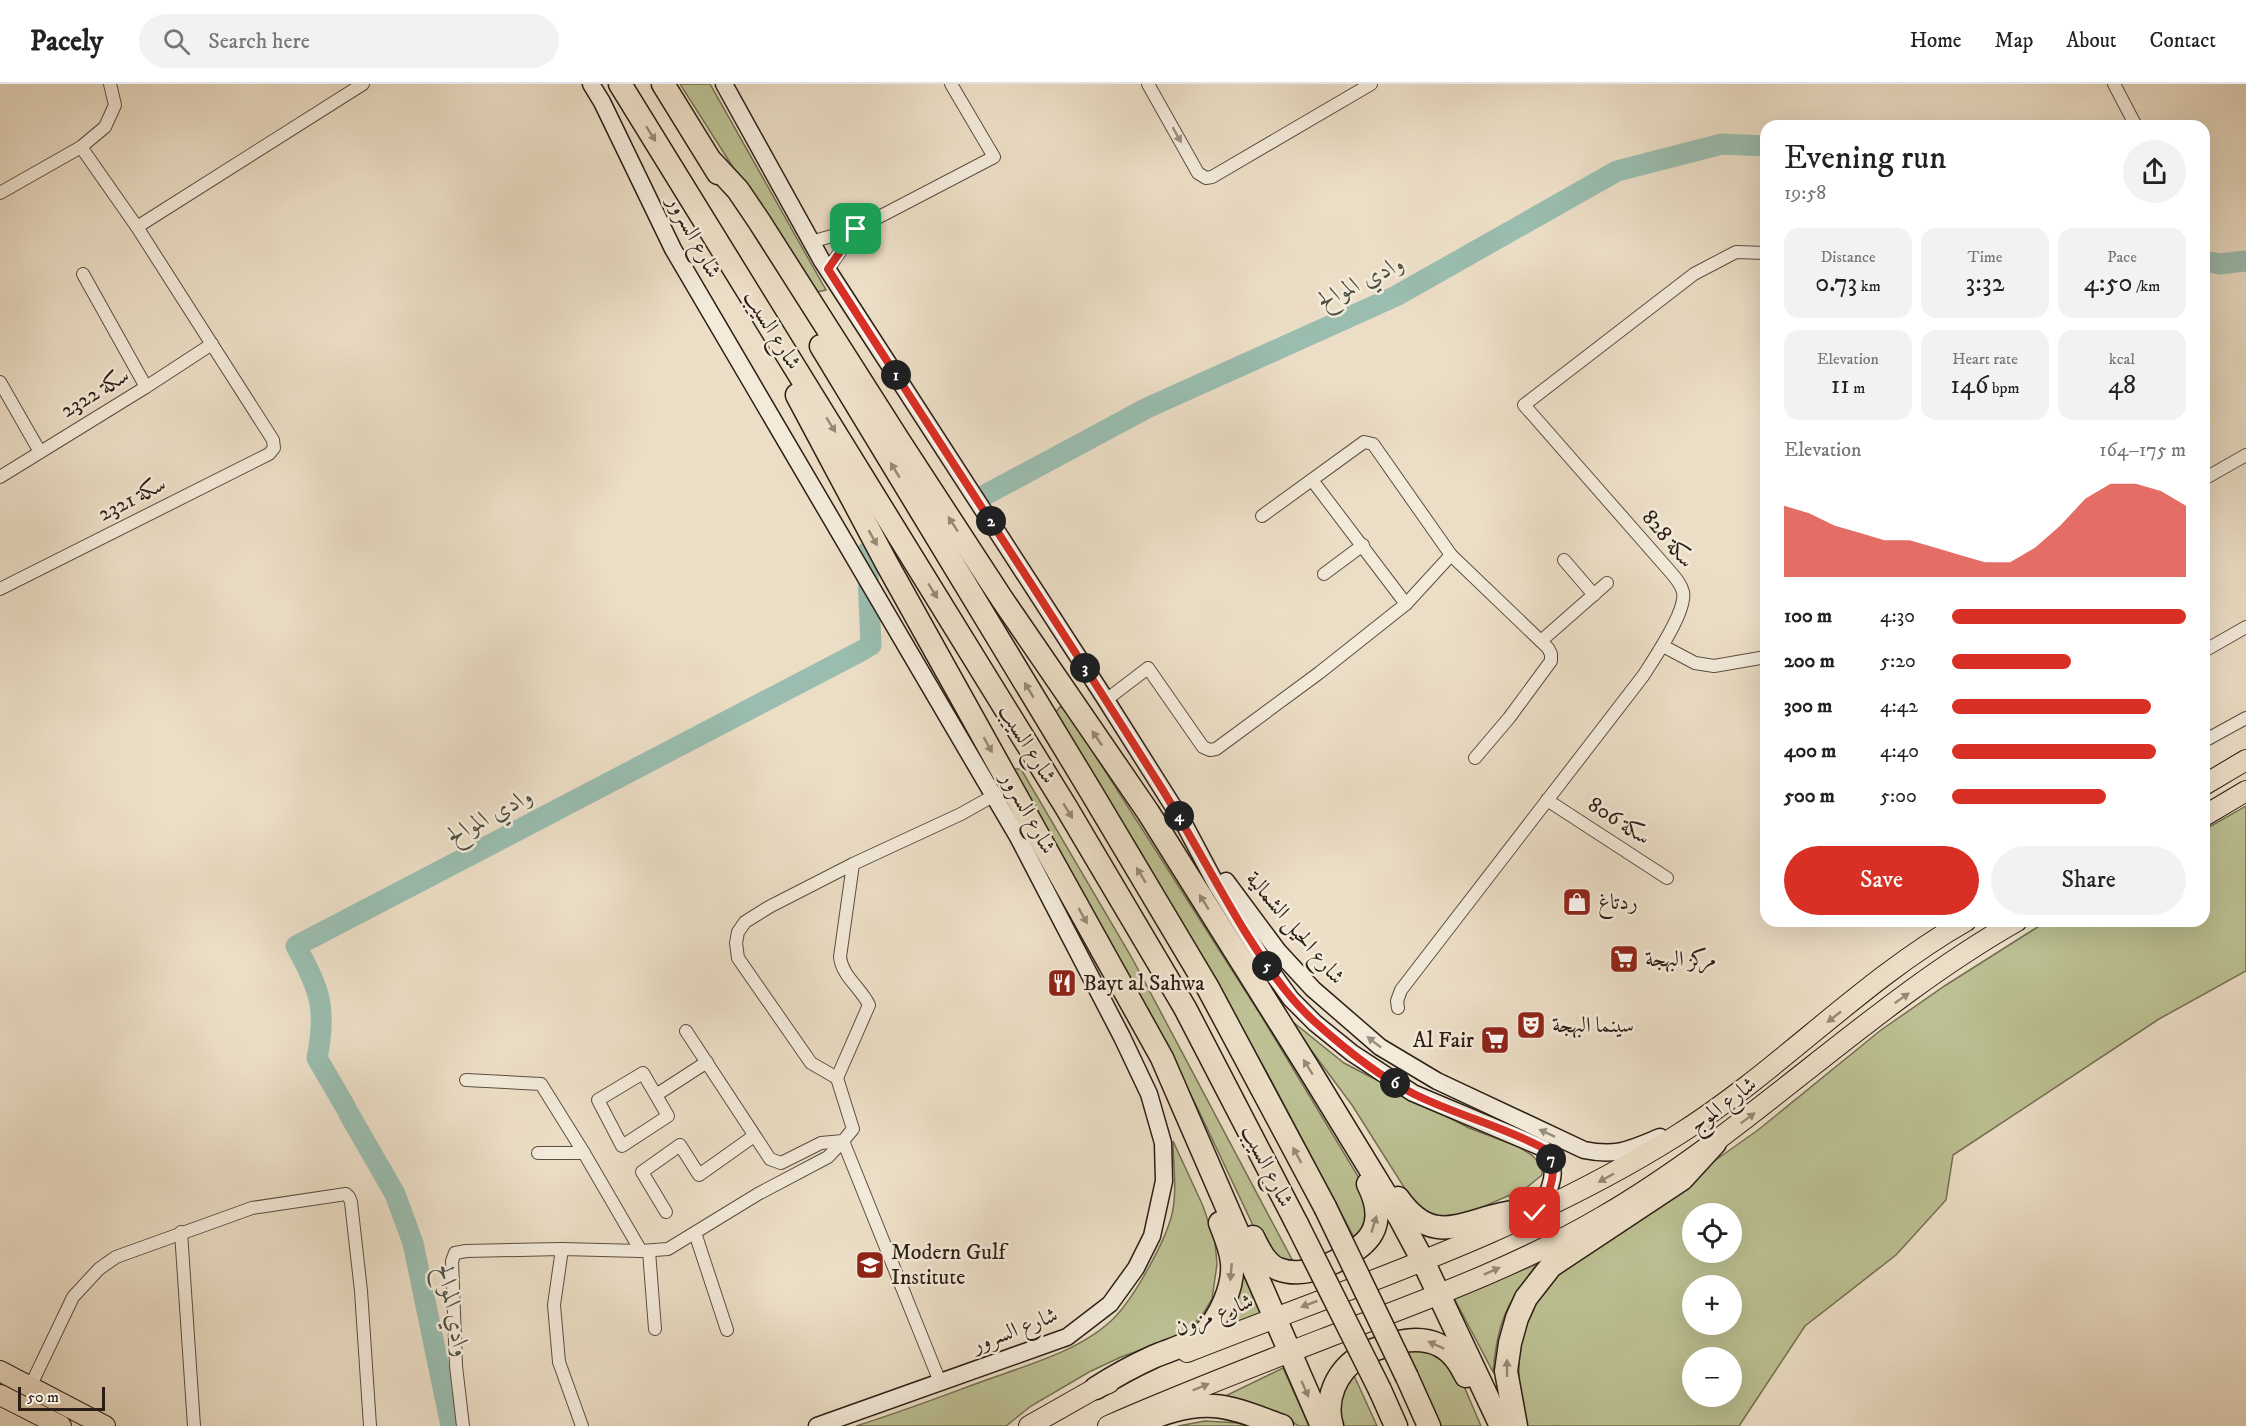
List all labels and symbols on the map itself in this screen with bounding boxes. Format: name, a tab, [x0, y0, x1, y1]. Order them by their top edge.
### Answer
one-way arrow	[645, 126, 656, 142]
one-way arrow	[1171, 127, 1182, 143]
street label: شارع السرور	[657, 189, 727, 285]
pin	[830, 203, 881, 254]
water label: وادي الموالح	[1313, 248, 1411, 320]
street label: شارع السيب	[734, 285, 807, 377]
pin: 1	[881, 360, 911, 390]
street label: سكة 2322	[56, 362, 134, 424]
one-way arrow	[825, 417, 836, 433]
one-way arrow	[890, 461, 900, 478]
street label: سكة 2321	[93, 470, 171, 528]
street label: سكة 828	[1636, 504, 1700, 574]
pin: 2	[976, 506, 1006, 536]
one-way arrow	[948, 516, 959, 532]
one-way arrow	[868, 530, 878, 547]
one-way arrow	[927, 583, 938, 599]
pin: 3	[1070, 653, 1100, 683]
one-way arrow	[1024, 682, 1035, 698]
street label: شارع السيب	[989, 699, 1062, 791]
one-way arrow	[1092, 730, 1103, 746]
one-way arrow	[983, 737, 993, 754]
street label: شارع السرور	[990, 766, 1062, 861]
water label: وادي الموالح	[442, 781, 540, 855]
street label: سكة 806	[1583, 791, 1655, 851]
pin: 4	[1164, 801, 1194, 831]
one-way arrow	[1062, 803, 1073, 819]
street label: شارع الحيل الشمالية	[1237, 866, 1350, 993]
one-way arrow	[1135, 867, 1146, 883]
shop icon: ردتاغ	[1561, 886, 1593, 918]
place label: ردتاغ	[1598, 889, 1638, 920]
one-way arrow	[1198, 894, 1209, 910]
one-way arrow	[1078, 908, 1088, 925]
supermarket icon: مركز البهجة	[1608, 943, 1640, 975]
place label: مركز البهجة	[1645, 946, 1716, 974]
pin: 5	[1252, 951, 1282, 981]
restaurant icon: Bayt al Sahwa	[1046, 967, 1078, 999]
place label: Bayt al Sahwa	[1083, 970, 1205, 997]
one-way arrow	[1894, 993, 1910, 1004]
theatre icon: سينما البهجة	[1515, 1009, 1547, 1041]
one-way arrow	[1826, 1010, 1841, 1022]
place label: سينما البهجة	[1552, 1012, 1634, 1039]
supermarket icon: Al Fair	[1479, 1024, 1511, 1056]
place label: Al Fair	[1413, 1027, 1475, 1054]
one-way arrow	[1367, 1036, 1383, 1048]
one-way arrow	[1302, 1059, 1313, 1075]
pin: 6	[1380, 1068, 1410, 1098]
street label: شارع الموج	[1684, 1071, 1765, 1143]
one-way arrow	[1740, 1111, 1756, 1124]
street label: شارع السيب	[1231, 1120, 1299, 1214]
one-way arrow	[1538, 1128, 1555, 1137]
pin: 7	[1536, 1144, 1566, 1174]
one-way arrow	[1292, 1146, 1302, 1163]
one-way arrow	[1598, 1173, 1615, 1183]
pin	[1509, 1187, 1560, 1238]
one-way arrow	[1370, 1215, 1379, 1233]
place label: Modern Gulf Institute	[891, 1239, 1010, 1291]
school or university icon: Modern Gulf Institute	[854, 1249, 886, 1281]
water label: وادي الموالح	[425, 1262, 477, 1360]
one-way arrow	[1226, 1263, 1236, 1282]
one-way arrow	[1483, 1267, 1500, 1276]
street label: شارع مزون	[1171, 1288, 1259, 1346]
one-way arrow	[1300, 1300, 1318, 1310]
street label: شارع السرور	[966, 1301, 1063, 1363]
one-way arrow	[1427, 1340, 1445, 1350]
one-way arrow	[1502, 1359, 1512, 1378]
one-way arrow	[1192, 1381, 1210, 1391]
one-way arrow	[1300, 1381, 1310, 1399]
scale bar	[18, 1384, 105, 1412]

